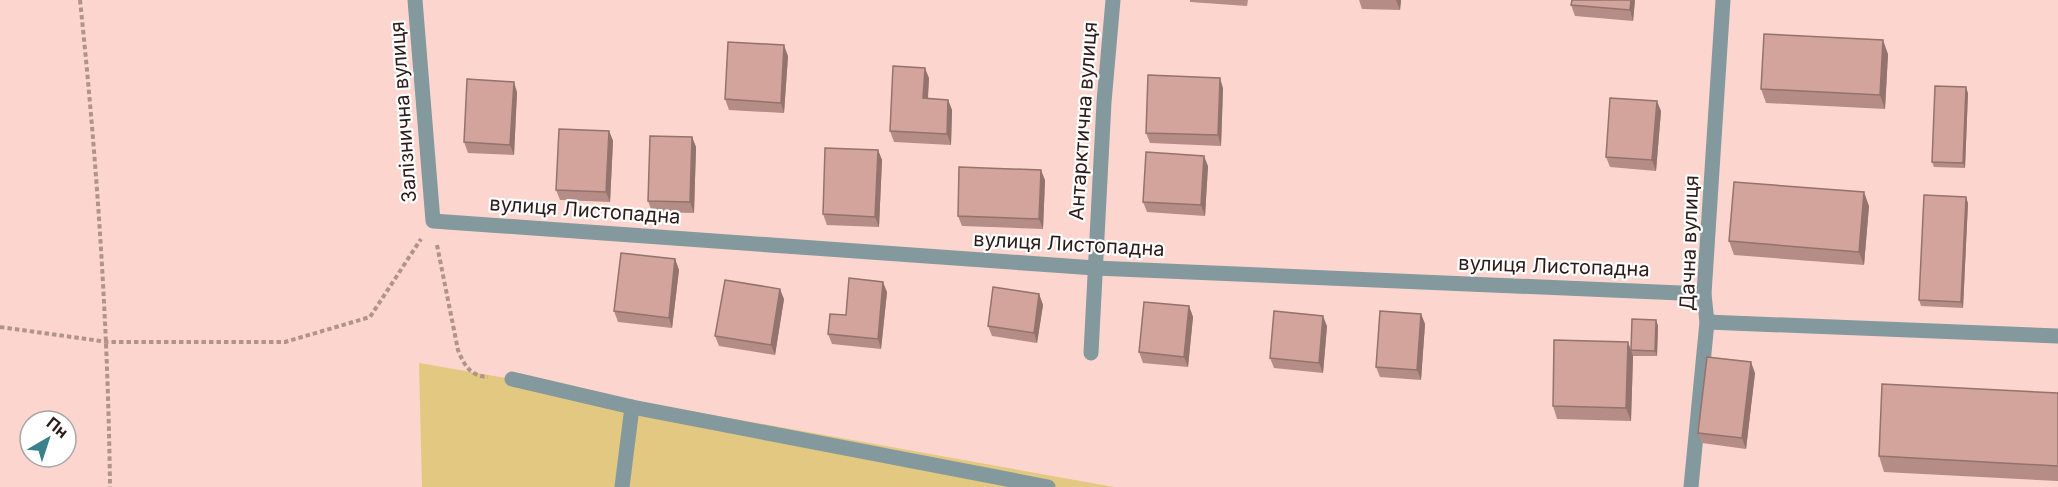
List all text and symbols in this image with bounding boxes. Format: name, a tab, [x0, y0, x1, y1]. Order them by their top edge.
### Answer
street label: Залізнична вулиця	[385, 21, 421, 203]
street label: Антарктична вулиця	[1064, 21, 1102, 221]
street label: Дачна вулиця	[1675, 175, 1703, 311]
street label: вулиця Листопадна	[489, 191, 681, 229]
street label: вулиця Листопадна	[973, 227, 1165, 261]
street label: вулиця Листопадна	[1458, 251, 1650, 281]
north arrow	[18, 409, 78, 469]
text: Пн	[43, 413, 72, 442]

